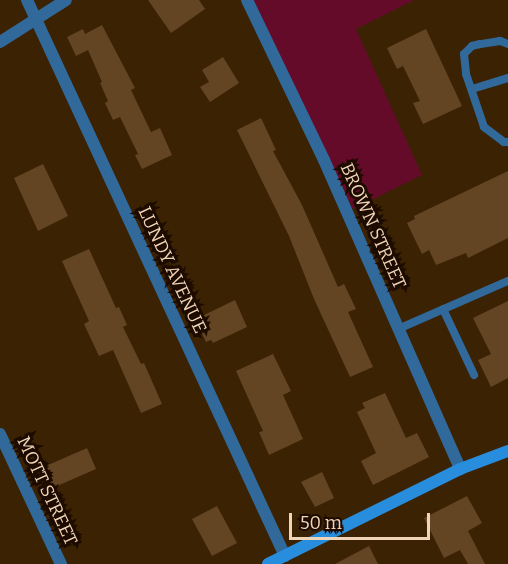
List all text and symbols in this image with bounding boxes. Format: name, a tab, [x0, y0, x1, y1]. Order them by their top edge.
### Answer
street label: BROWN STREET	[336, 160, 410, 292]
street label: LUNDY AVENUE	[133, 203, 211, 337]
street label: MOTT STREET	[12, 433, 82, 549]
scale bar	[292, 501, 433, 539]
text: 50 m	[300, 512, 342, 534]

